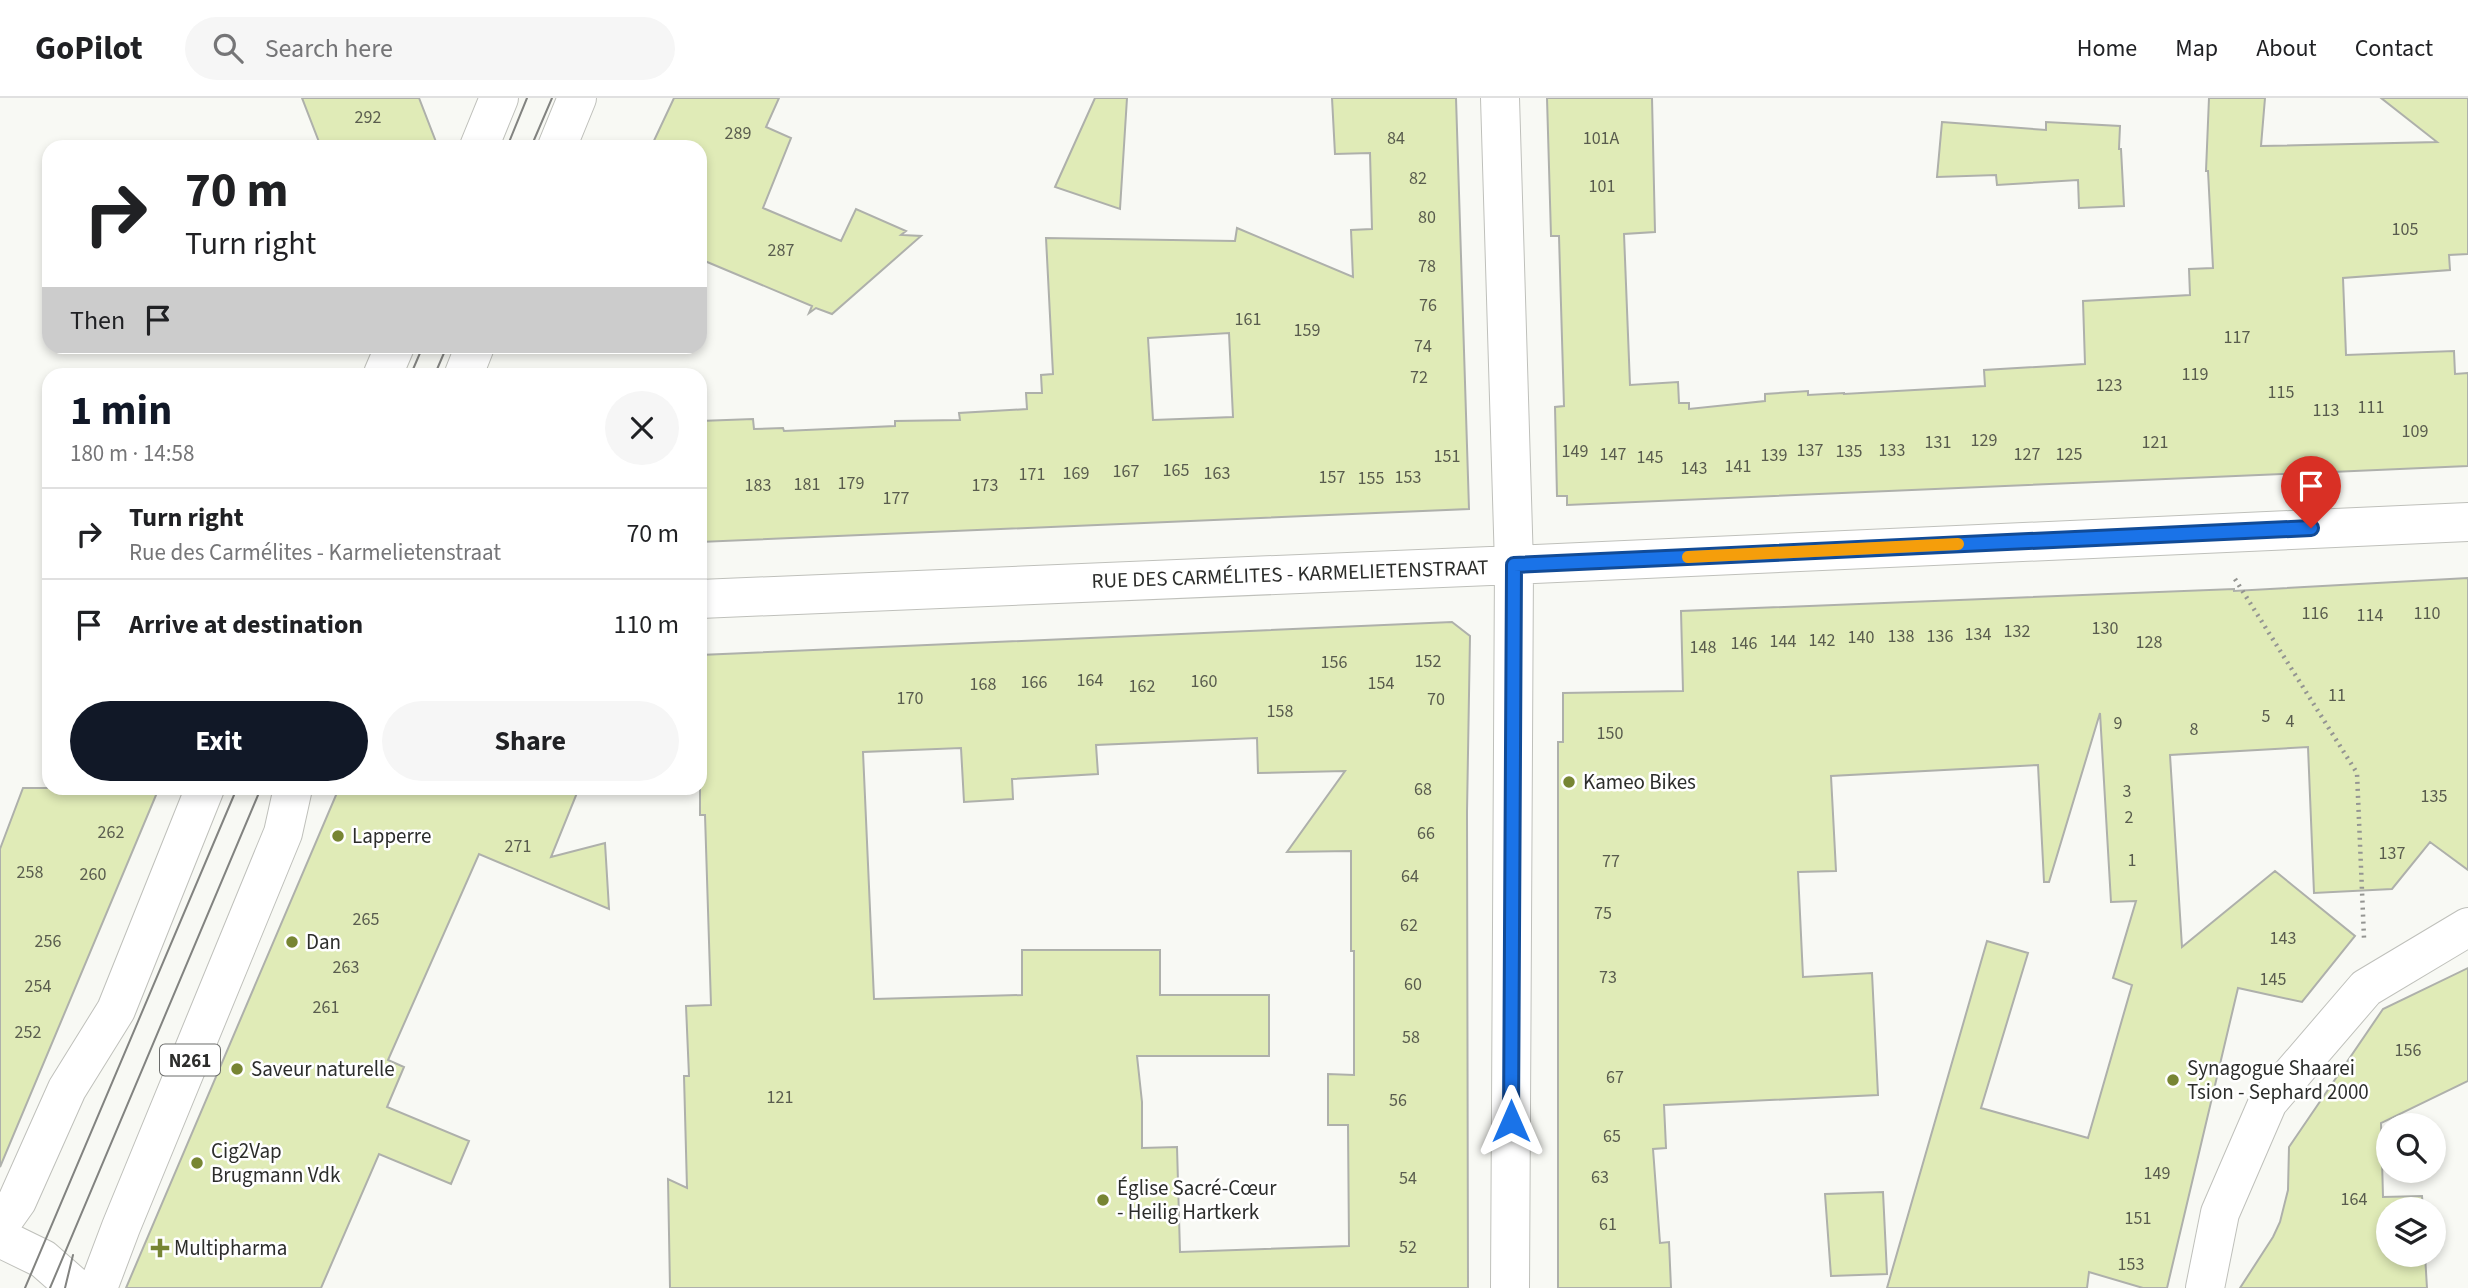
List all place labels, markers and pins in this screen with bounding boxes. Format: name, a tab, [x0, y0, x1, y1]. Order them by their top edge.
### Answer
pin	[2281, 456, 2341, 528]
place label: Kameo Bikes	[1583, 767, 1696, 797]
marker: Kameo Bikes	[1561, 774, 1577, 790]
place label: Lapperre	[352, 821, 431, 851]
marker: Lapperre	[330, 828, 346, 844]
place label: Dan	[306, 927, 341, 957]
marker: Dan	[284, 934, 300, 950]
place label: Synagogue Shaarei Tsion - Sephard 2000	[2187, 1053, 2369, 1107]
place label: Saveur naturelle	[251, 1054, 395, 1084]
marker: Saveur naturelle	[229, 1061, 245, 1077]
marker: Synagogue Shaarei Tsion - Sephard 2000	[2165, 1072, 2181, 1088]
place label: Cig2Vap Brugmann Vdk	[211, 1136, 341, 1190]
marker: Cig2Vap Brugmann Vdk	[189, 1155, 205, 1171]
place label: Église Sacré-Cœur - Heilig Hartkerk	[1117, 1173, 1277, 1227]
marker: Église Sacré-Cœur - Heilig Hartkerk	[1095, 1192, 1111, 1208]
place label: Multipharma	[174, 1233, 287, 1263]
marker: Multipharma	[152, 1240, 168, 1256]

